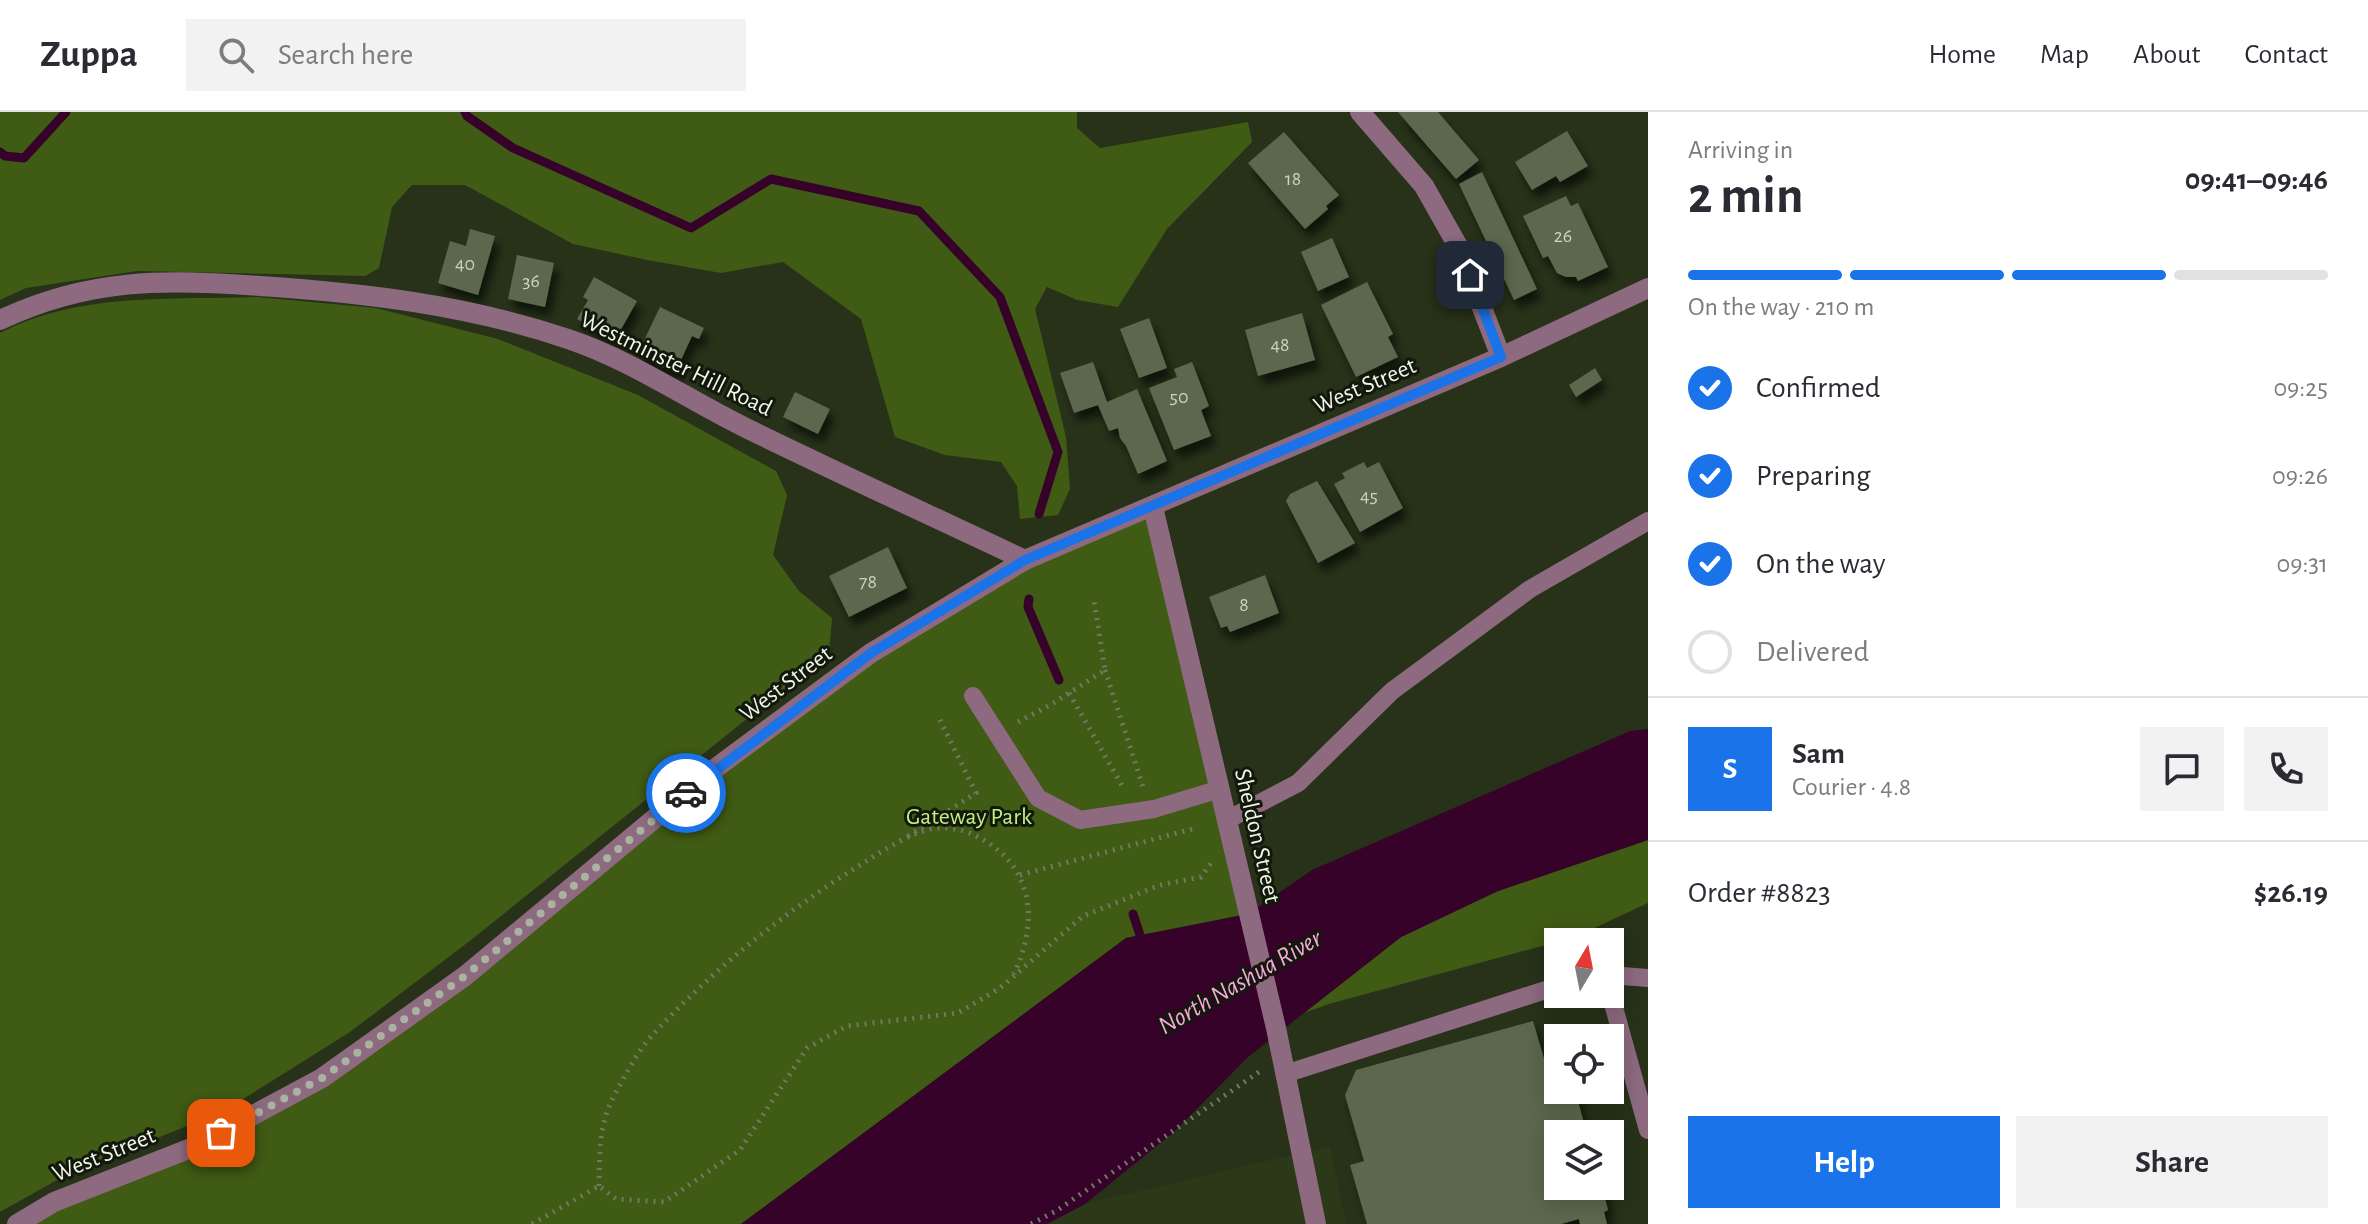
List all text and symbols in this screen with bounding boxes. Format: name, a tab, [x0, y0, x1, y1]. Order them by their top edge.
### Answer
search box	[186, 19, 746, 91]
icon: search	[214, 33, 258, 77]
text: Zuppa	[40, 36, 138, 74]
text: Search here	[278, 40, 413, 70]
text: Home	[1929, 41, 1996, 69]
text: Map	[2040, 41, 2089, 69]
text: About	[2133, 41, 2201, 69]
text: Contact	[2245, 41, 2328, 69]
text: Arriving in	[1688, 137, 1793, 163]
text: 09:41–09:46	[2185, 165, 2328, 195]
house number: 18	[1285, 169, 1301, 189]
text: 2 min	[1688, 170, 1803, 222]
house number: 26	[1554, 226, 1572, 246]
pin	[1436, 241, 1504, 309]
icon: home	[1448, 253, 1492, 297]
house number: 40	[455, 254, 475, 274]
house number: 36	[522, 271, 540, 291]
text: On the way · 210 m	[1688, 294, 1874, 320]
street label: Westminster Hill Road	[576, 307, 776, 421]
house number: 48	[1270, 335, 1290, 355]
street label: West Street	[1310, 354, 1420, 418]
icon: check	[1688, 366, 1732, 410]
text: Confirmed	[1756, 373, 1880, 403]
text: 09:25	[2273, 375, 2328, 401]
house number: 50	[1170, 387, 1188, 407]
icon: check	[1688, 454, 1732, 498]
text: Preparing	[1756, 461, 1871, 491]
text: 09:26	[2272, 463, 2328, 489]
house number: 45	[1360, 486, 1378, 506]
icon: check	[1688, 542, 1732, 586]
text: On the way	[1756, 549, 1885, 579]
text: 09:31	[2276, 551, 2328, 577]
house number: 78	[859, 572, 877, 592]
house number: 8	[1239, 595, 1249, 615]
text: Delivered	[1756, 637, 1869, 667]
street label: West Street	[735, 642, 837, 726]
button: chat	[2140, 727, 2224, 811]
button: phone	[2244, 727, 2328, 811]
text: Sam	[1792, 739, 1845, 769]
courier	[646, 753, 726, 833]
text: S	[1723, 754, 1737, 784]
street label: Sheldon Street	[1230, 766, 1284, 906]
icon: car	[664, 771, 708, 815]
text: Courier · 4.8	[1792, 774, 1911, 800]
park label: Gateway Park	[906, 805, 1032, 829]
text: Order #8823	[1688, 878, 1831, 908]
text: $26.19	[2254, 878, 2328, 908]
water label: North Nashua River	[1154, 924, 1328, 1039]
north arrow	[1544, 928, 1624, 1008]
map controls	[1544, 928, 1624, 1200]
button: locate	[1544, 1024, 1624, 1104]
pin	[187, 1099, 255, 1167]
icon: bag	[199, 1111, 243, 1155]
button: Help	[1688, 1116, 2000, 1208]
button: Share	[2016, 1116, 2328, 1208]
button: layers	[1544, 1120, 1624, 1200]
street label: West Street	[49, 1123, 159, 1186]

